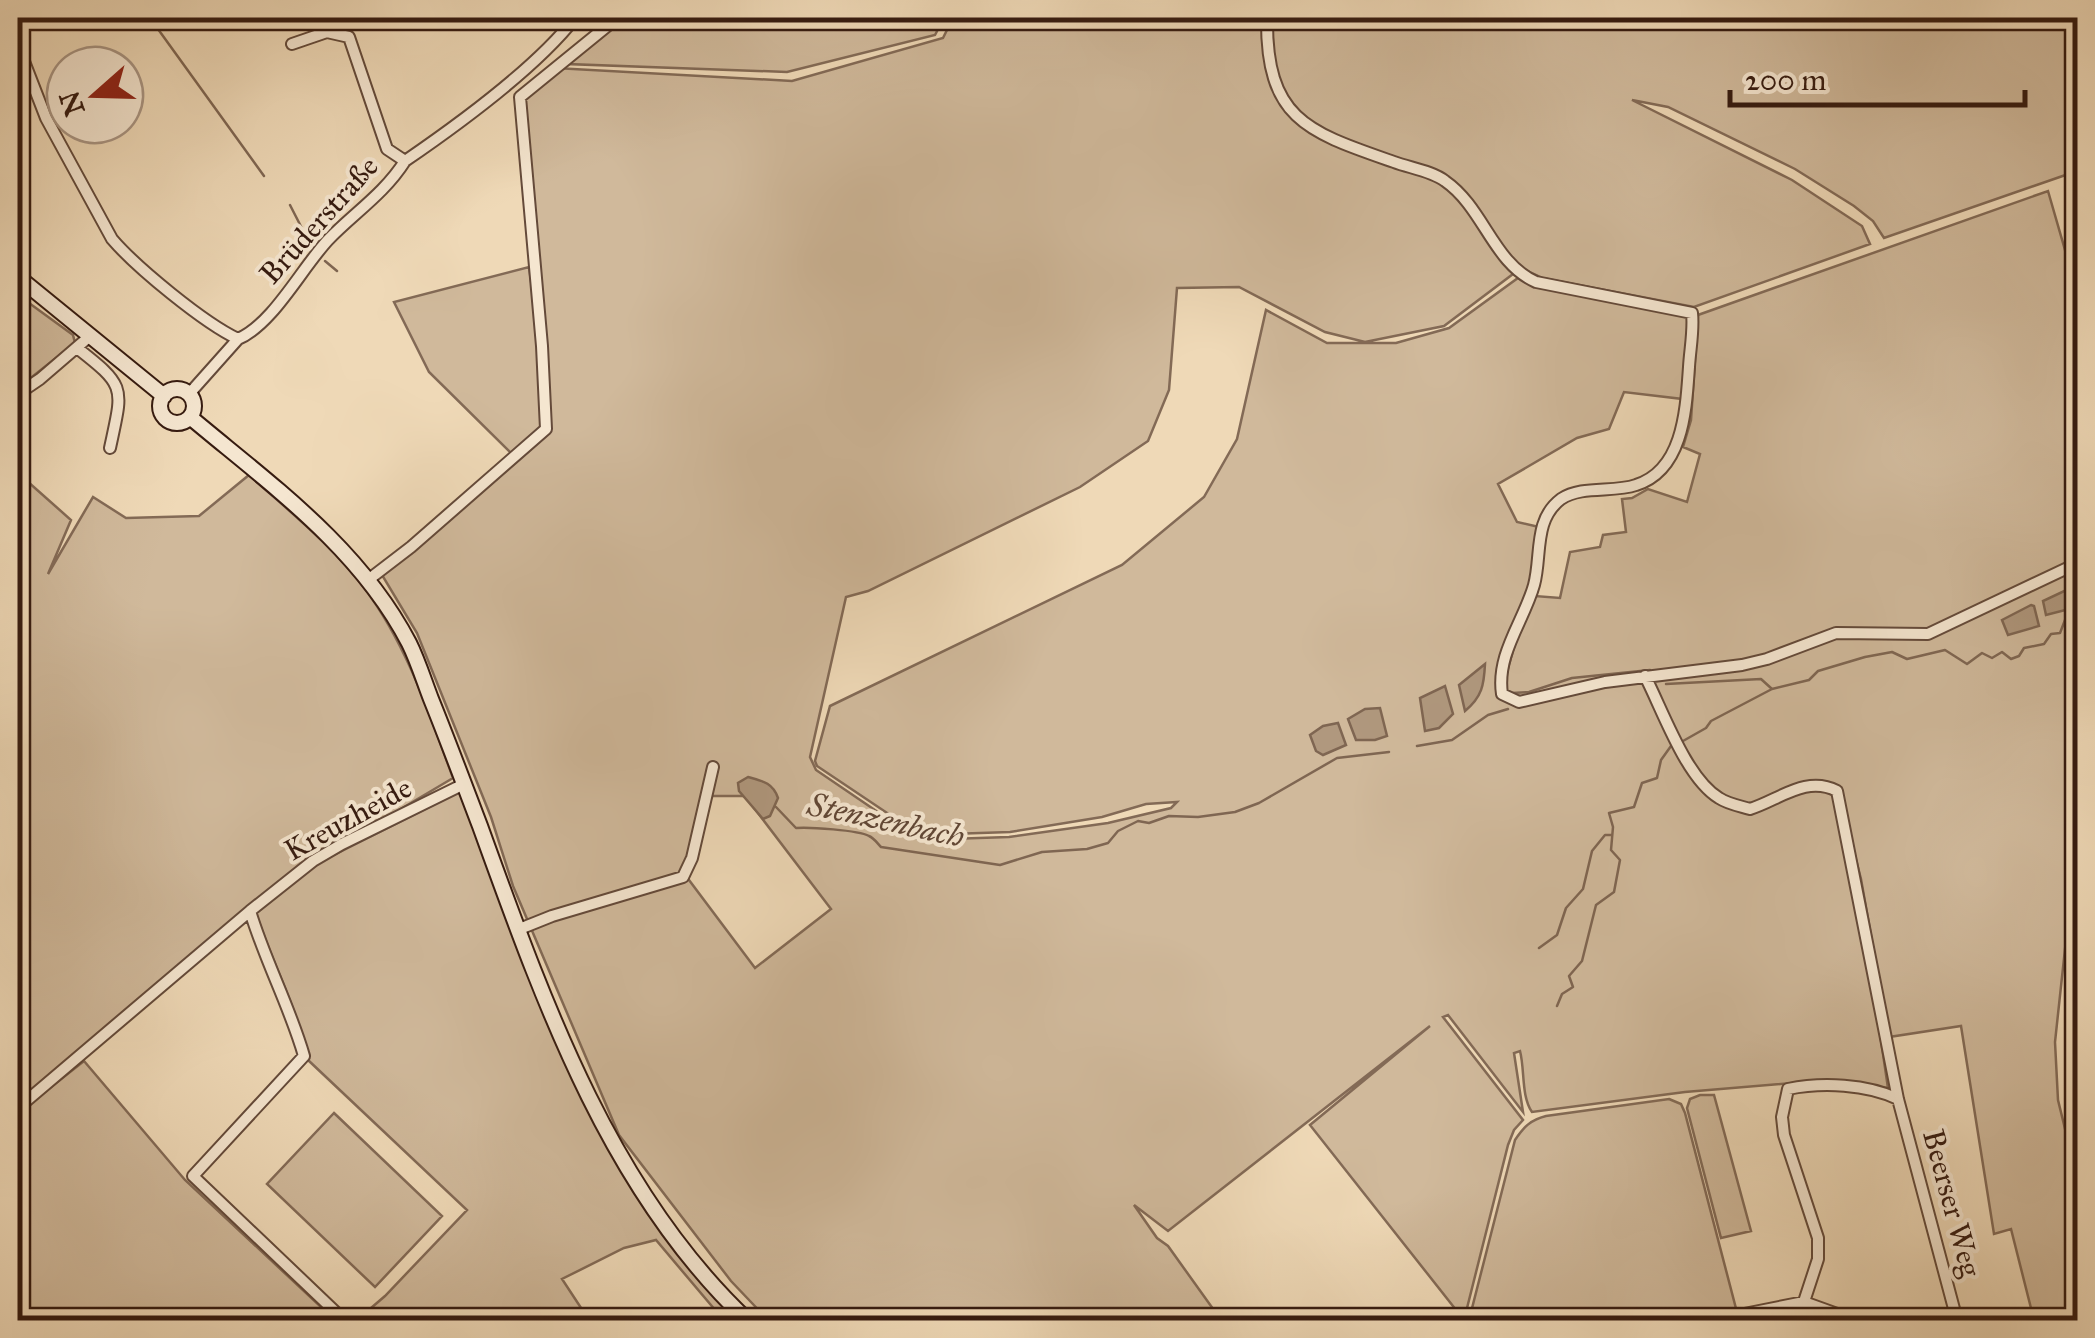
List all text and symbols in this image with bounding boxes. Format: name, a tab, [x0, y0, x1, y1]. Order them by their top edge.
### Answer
north arrow	[45, 45, 145, 145]
scale bar	[1730, 45, 2025, 107]
text: 200 m	[1745, 62, 1826, 98]
text: N	[51, 86, 92, 121]
street label: Brüderstraße	[252, 149, 386, 291]
street label: Kreuzheide	[278, 769, 418, 869]
water label: Stenzenbach	[803, 785, 968, 856]
street label: Beerser Weg	[1915, 1125, 1989, 1282]

